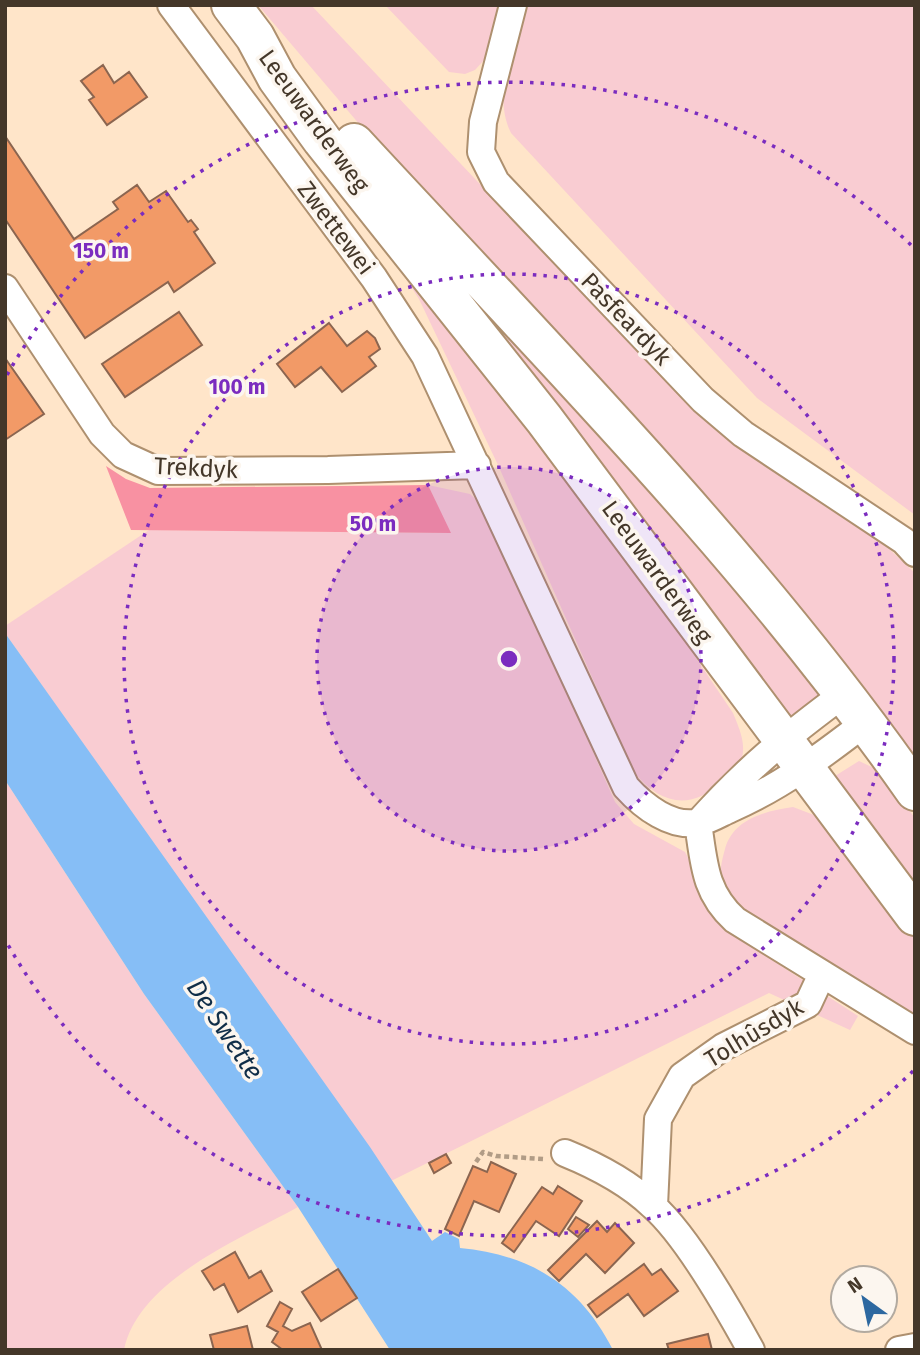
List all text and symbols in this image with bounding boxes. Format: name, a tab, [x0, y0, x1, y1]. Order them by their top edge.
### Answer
street label: Leeuwarderweg	[253, 44, 375, 198]
street label: Zwettewei	[292, 176, 380, 280]
text: 150 m	[73, 238, 129, 264]
street label: Pasfeardyk	[575, 267, 677, 371]
text: 100 m	[208, 374, 266, 400]
street label: Trekdyk	[153, 452, 239, 484]
street label: Leeuwarderweg	[596, 495, 718, 649]
text: 50 m	[350, 511, 396, 537]
centre of rings	[497, 647, 521, 671]
water label: De Swette	[180, 973, 269, 1085]
street label: Tolhûsdyk	[700, 992, 809, 1073]
north arrow	[829, 1264, 899, 1334]
text: N	[843, 1272, 867, 1298]

